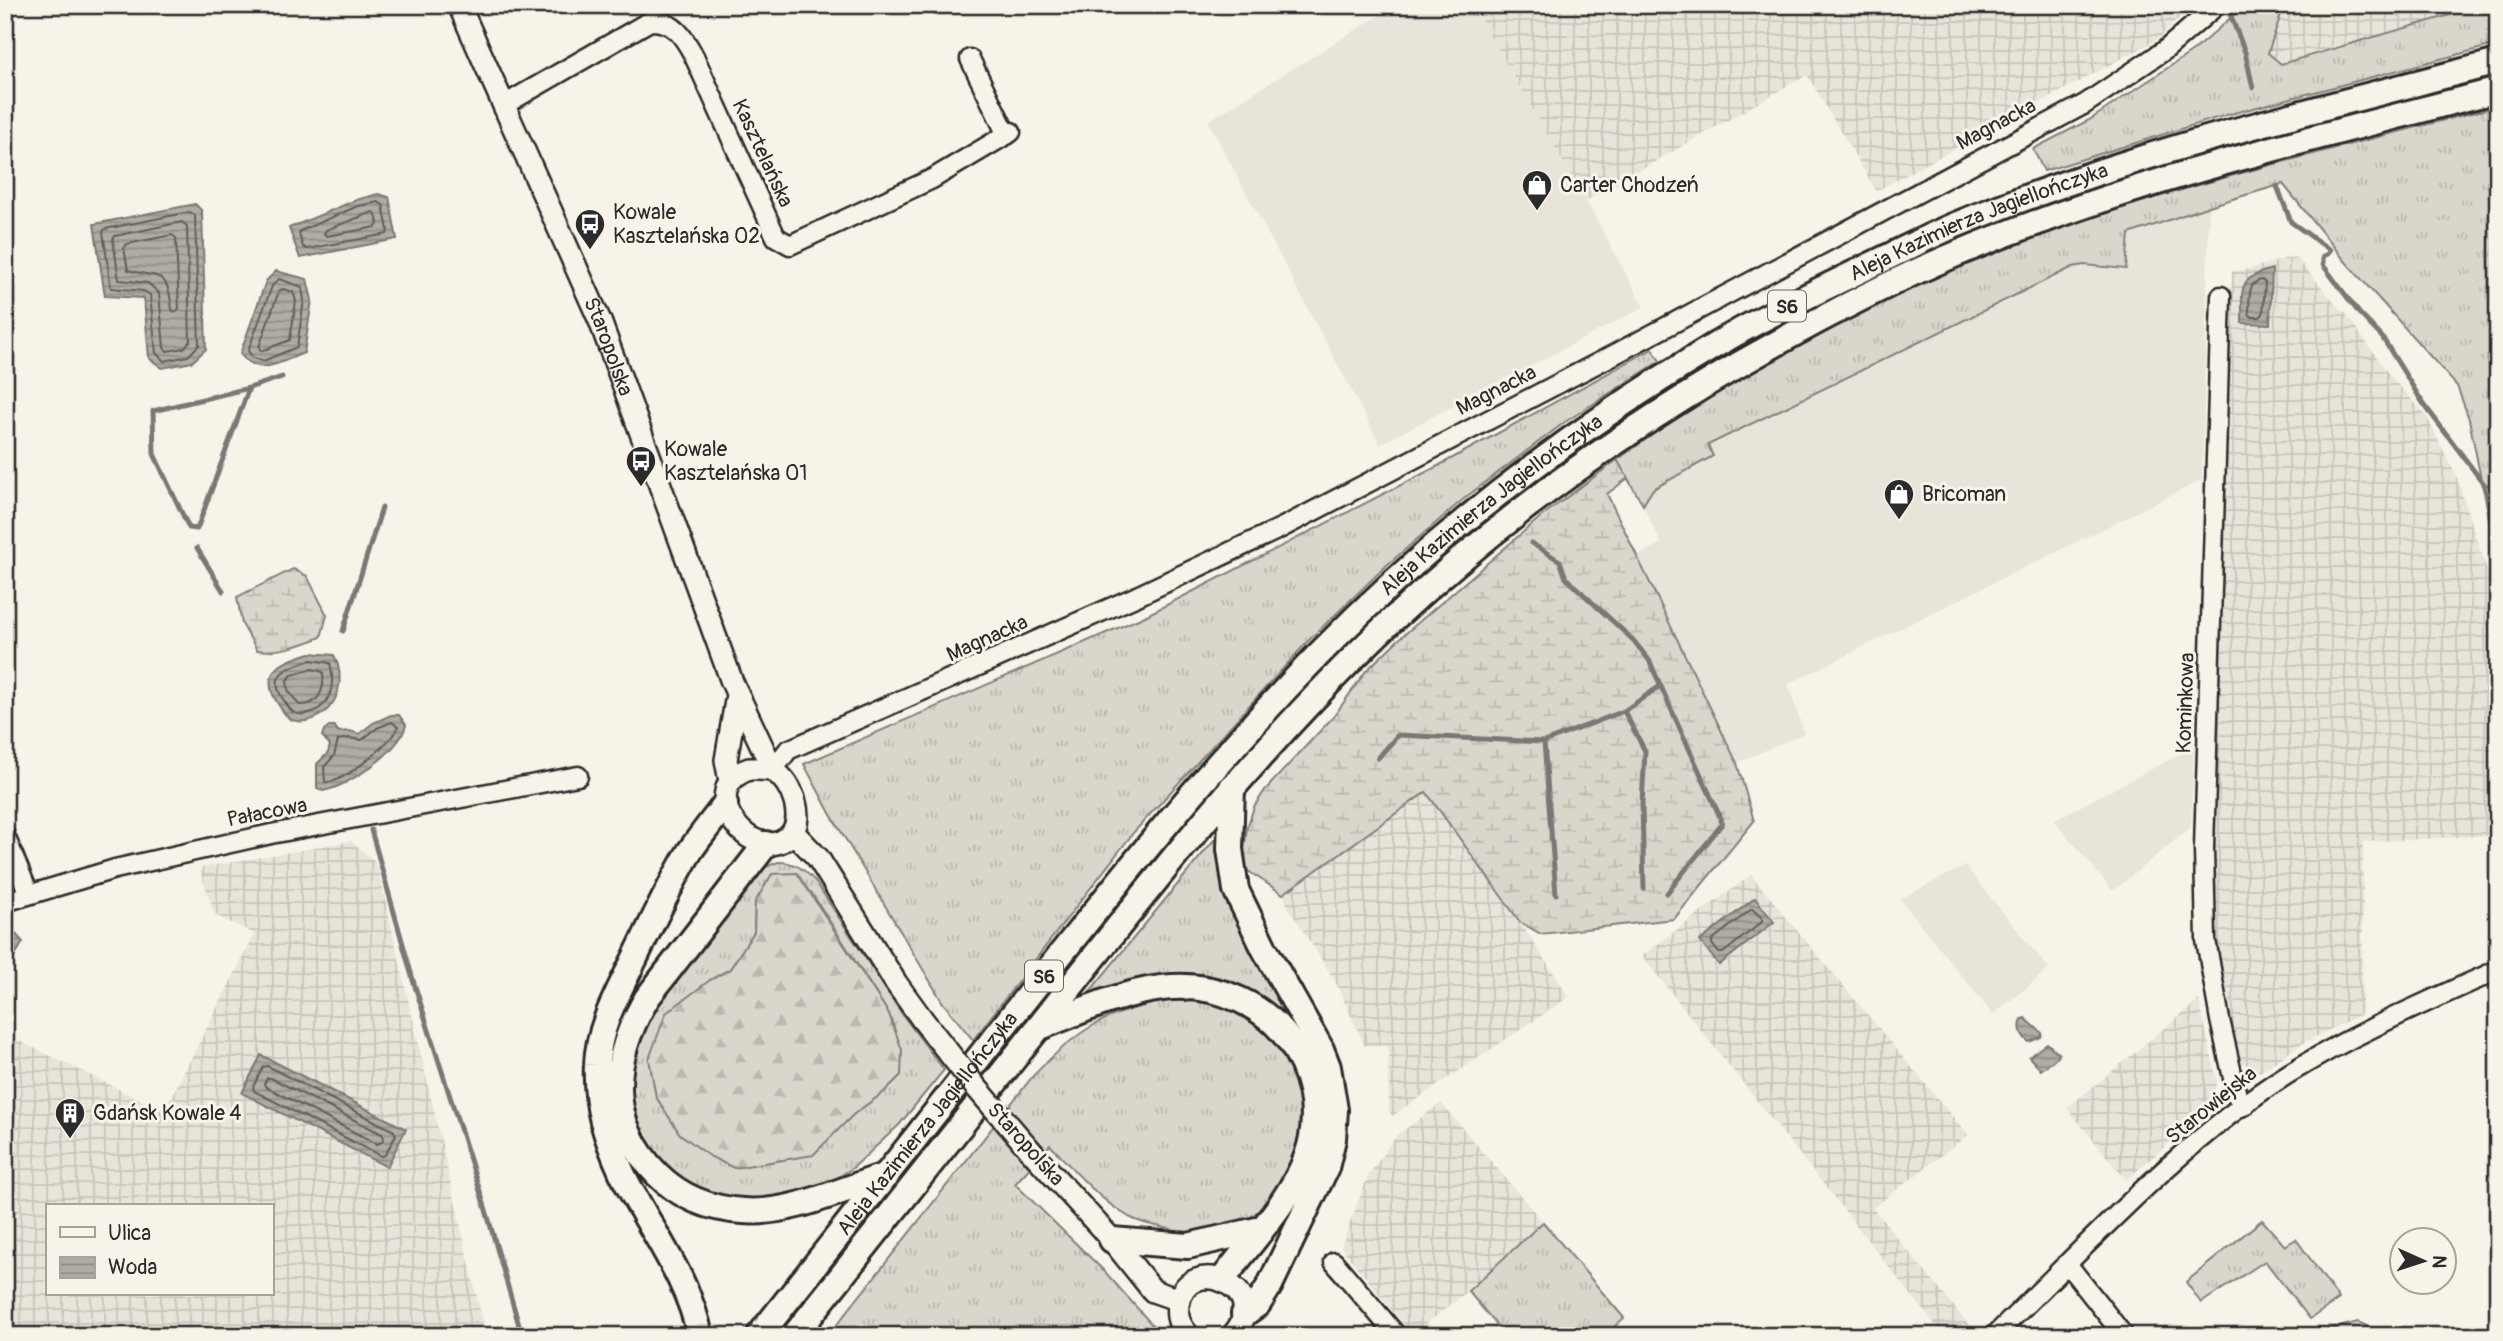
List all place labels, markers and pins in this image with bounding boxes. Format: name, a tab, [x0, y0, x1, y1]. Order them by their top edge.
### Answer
shop icon: Carter Chodzeń	[1520, 168, 1554, 212]
place label: Carter Chodzeń	[1560, 172, 1699, 199]
place label: Kowale Kasztelańska 02	[613, 199, 760, 250]
bus stop icon: Kowale Kasztelańska 02	[573, 207, 607, 251]
place label: Kowale Kasztelańska 01	[664, 436, 807, 487]
bus stop icon: Kowale Kasztelańska 01	[624, 444, 658, 488]
shop icon: Bricoman	[1882, 477, 1916, 521]
place label: Bricoman	[1922, 481, 2006, 508]
building icon: Gdańsk Kowale 4	[53, 1096, 87, 1140]
place label: Gdańsk Kowale 4	[93, 1100, 242, 1127]

